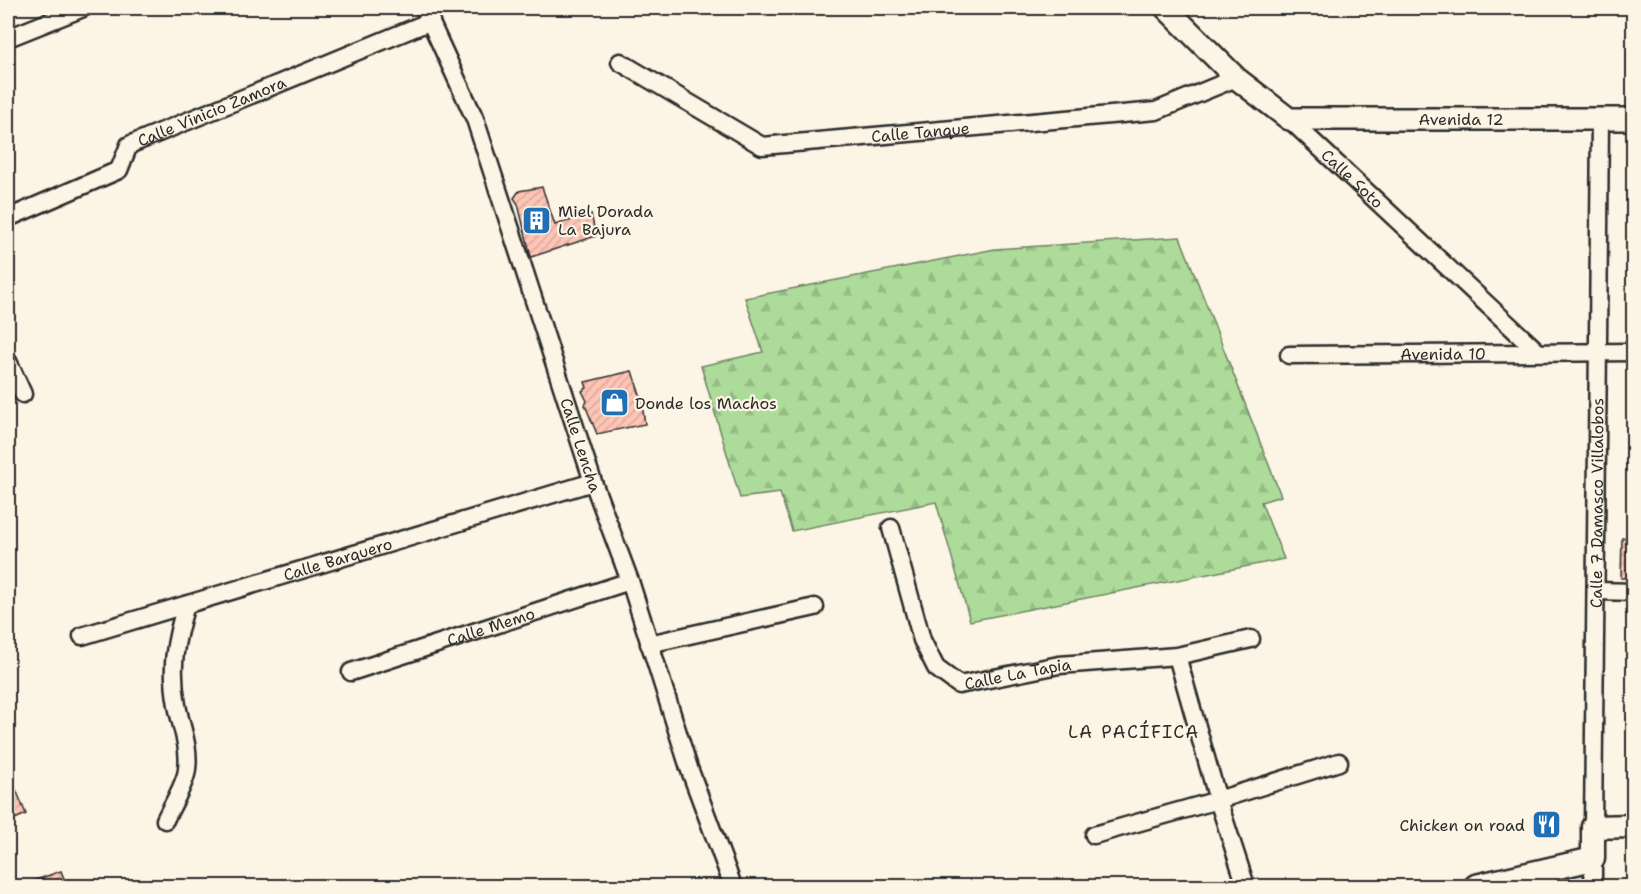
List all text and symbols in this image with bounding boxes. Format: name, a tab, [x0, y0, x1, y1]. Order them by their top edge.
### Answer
street label: Calle Vinicio Zamora	[134, 71, 289, 151]
street label: Avenida 12	[1418, 109, 1504, 130]
street label: Calle Tanque	[870, 117, 971, 147]
street label: Calle Soto	[1317, 144, 1388, 213]
place label: Miel Dorada La Bajura	[558, 201, 653, 240]
building icon: Miel Dorada La Bajura	[521, 204, 553, 236]
street label: Avenida 10	[1400, 343, 1486, 365]
shop icon: Donde los Machos	[598, 387, 630, 419]
place label: Donde los Machos	[635, 393, 777, 414]
street label: Calle Lencha	[556, 395, 606, 495]
street label: Calle 7 Damasco Villalobos	[1585, 398, 1608, 608]
street label: Calle Barquero	[281, 533, 395, 585]
street label: Calle Memo	[444, 602, 537, 651]
street label: Calle La Tapia	[962, 654, 1072, 694]
district label: LA PACÍFICA	[1068, 720, 1200, 744]
restaurant icon: Chicken on road	[1530, 809, 1562, 841]
place label: Chicken on road	[1400, 815, 1525, 836]

